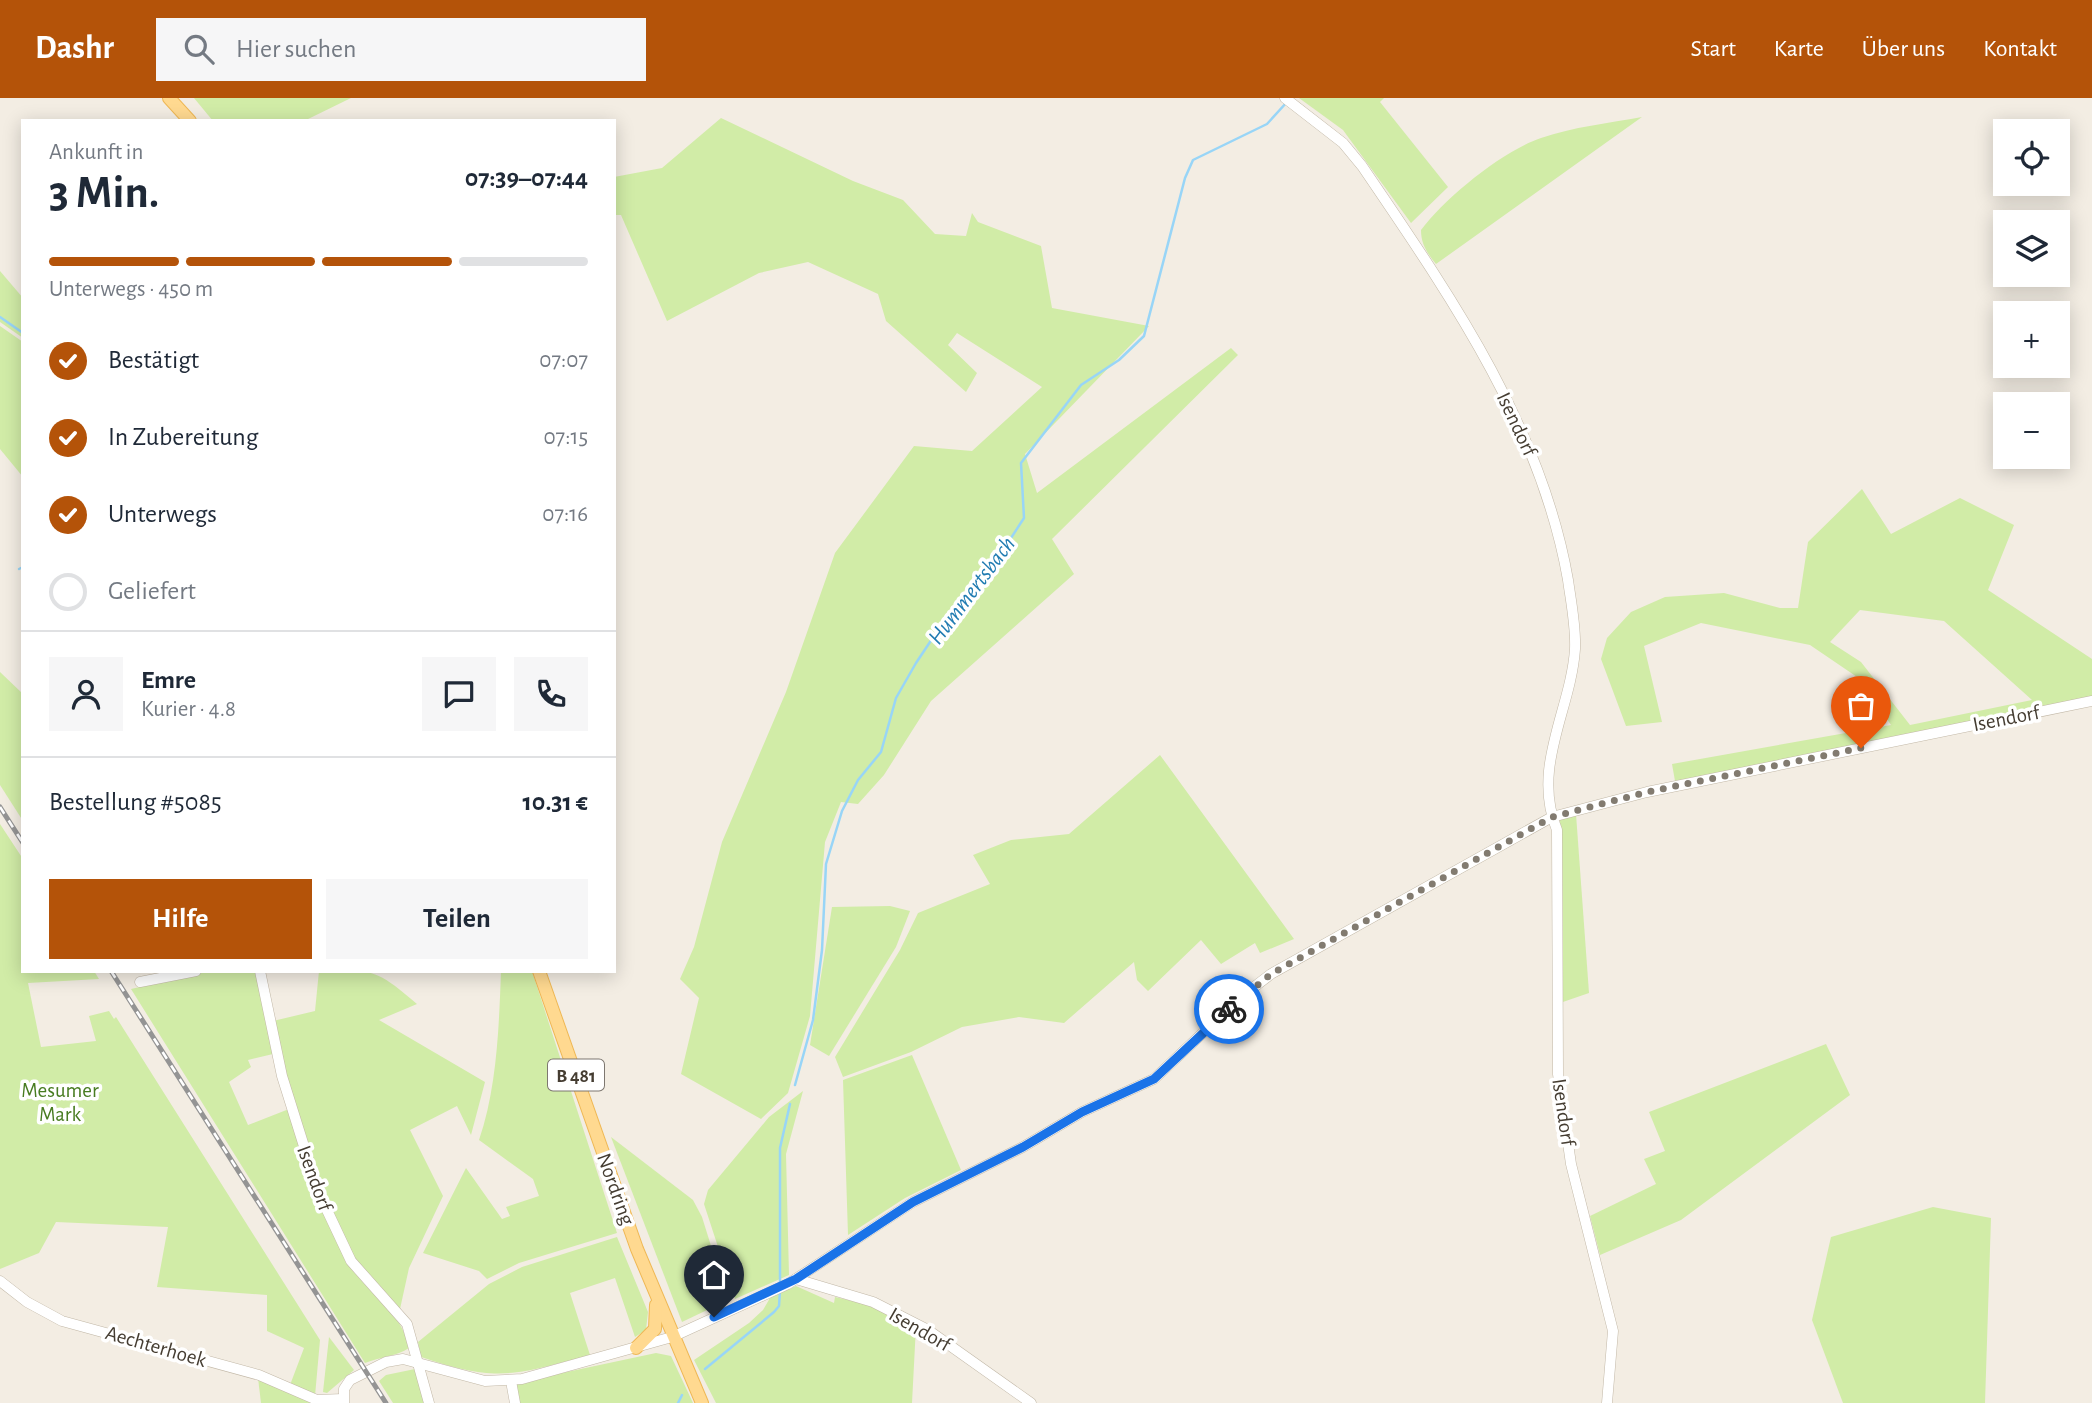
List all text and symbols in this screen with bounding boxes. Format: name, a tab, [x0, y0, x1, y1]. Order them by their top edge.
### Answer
search box	[156, 18, 646, 81]
icon: search	[180, 30, 218, 68]
text: Dashr	[35, 32, 114, 65]
text: Hier suchen	[236, 36, 356, 62]
text: Start	[1691, 37, 1736, 61]
text: Karte	[1774, 37, 1824, 61]
text: Über uns	[1862, 37, 1945, 61]
text: Kontakt	[1983, 37, 2057, 61]
map controls	[1993, 119, 2070, 469]
button: locate	[1993, 119, 2070, 196]
text: Ankunft in	[49, 141, 143, 164]
text: 07:39–07:44	[465, 165, 588, 191]
text: 3 Min.	[49, 170, 159, 216]
button: layers	[1993, 210, 2070, 287]
text: Unterwegs · 450 m	[49, 278, 213, 301]
button: +	[1993, 301, 2070, 378]
icon: check	[49, 342, 87, 380]
text: Bestätigt	[108, 347, 199, 373]
text: 07:07	[539, 349, 588, 372]
street label: Isendorf	[1493, 389, 1541, 461]
button: −	[1993, 392, 2070, 469]
icon: check	[49, 419, 87, 457]
text: In Zubereitung	[108, 424, 258, 450]
text: 07:15	[543, 426, 588, 449]
icon: check	[49, 496, 87, 534]
text: Unterwegs	[108, 501, 217, 527]
text: 07:16	[542, 503, 588, 526]
water label: Hummertsbach	[924, 533, 1020, 649]
text: Geliefert	[108, 578, 196, 604]
button: person	[49, 657, 123, 731]
button: chat	[422, 657, 496, 731]
button: phone	[514, 657, 588, 731]
text: Emre	[141, 667, 196, 693]
pin	[1831, 676, 1891, 748]
icon: bag	[1842, 687, 1880, 725]
text: Kurier · 4.8	[141, 698, 236, 721]
street label: Isendorf	[1971, 701, 2043, 735]
text: Bestellung #5085	[49, 789, 222, 815]
text: 10.31 €	[523, 789, 588, 815]
button: Hilfe	[49, 879, 312, 959]
button: Teilen	[326, 879, 588, 959]
courier	[1194, 974, 1264, 1044]
icon: bike	[1210, 990, 1248, 1028]
road number: B 481	[548, 1060, 604, 1091]
street label: Isendorf	[1548, 1077, 1579, 1149]
park label: Mesumer Mark	[21, 1080, 99, 1125]
street label: Isendorf	[293, 1143, 337, 1215]
street label: Nordring	[593, 1151, 638, 1229]
pin	[684, 1245, 744, 1317]
icon: home	[695, 1256, 733, 1294]
street label: Isendorf	[885, 1303, 956, 1356]
street label: Aechterhoek	[103, 1322, 209, 1371]

